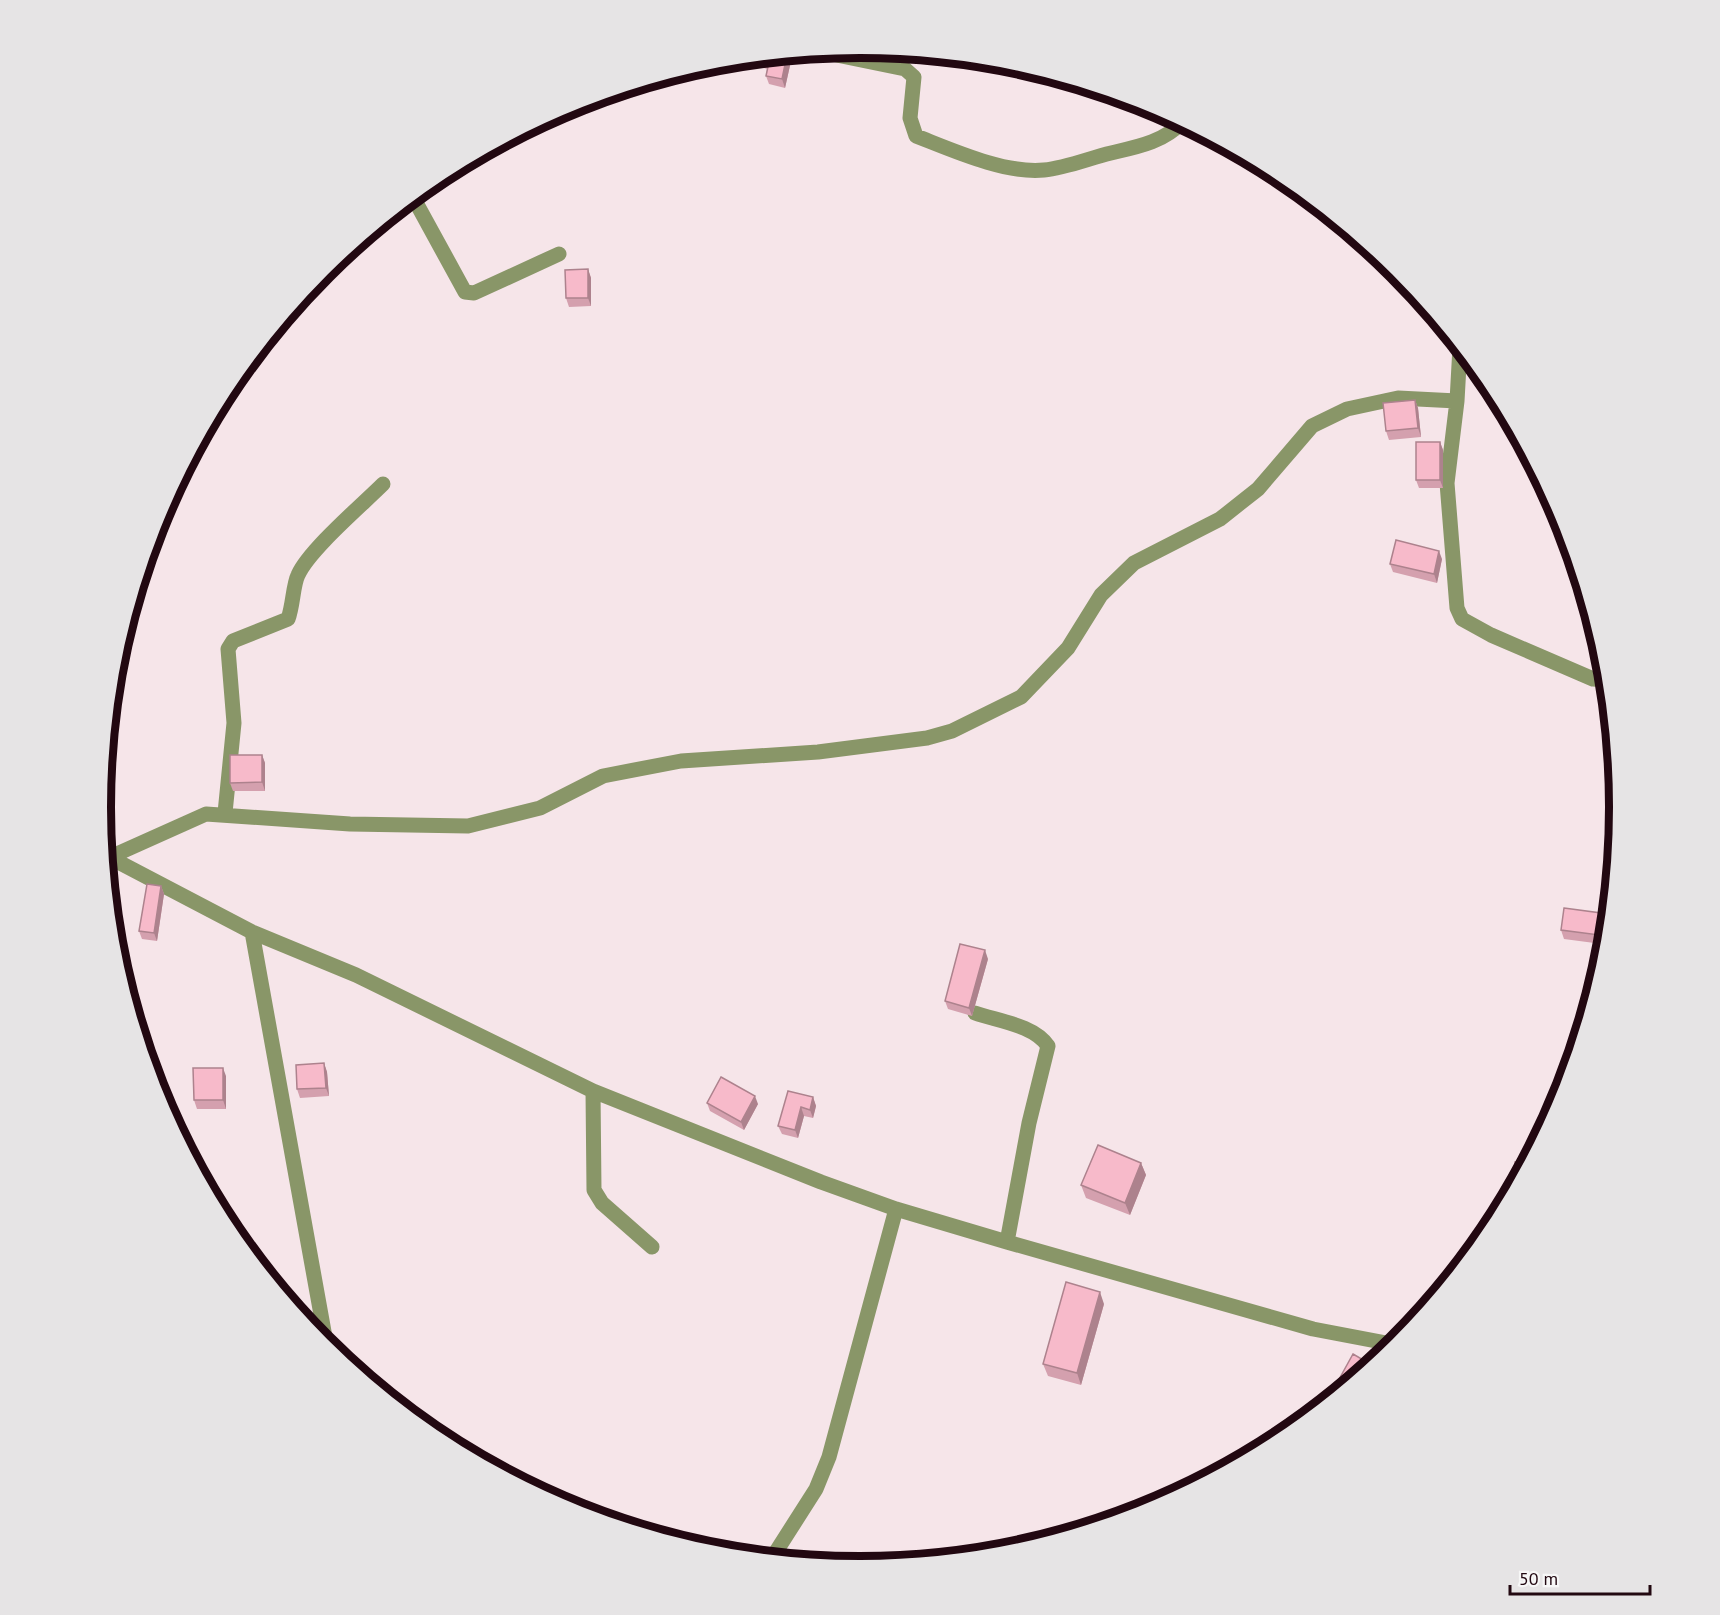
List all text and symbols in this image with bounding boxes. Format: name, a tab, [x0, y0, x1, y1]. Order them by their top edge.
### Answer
scale bar	[1510, 1558, 1650, 1596]
text: 50 m	[1519, 1567, 1558, 1590]

